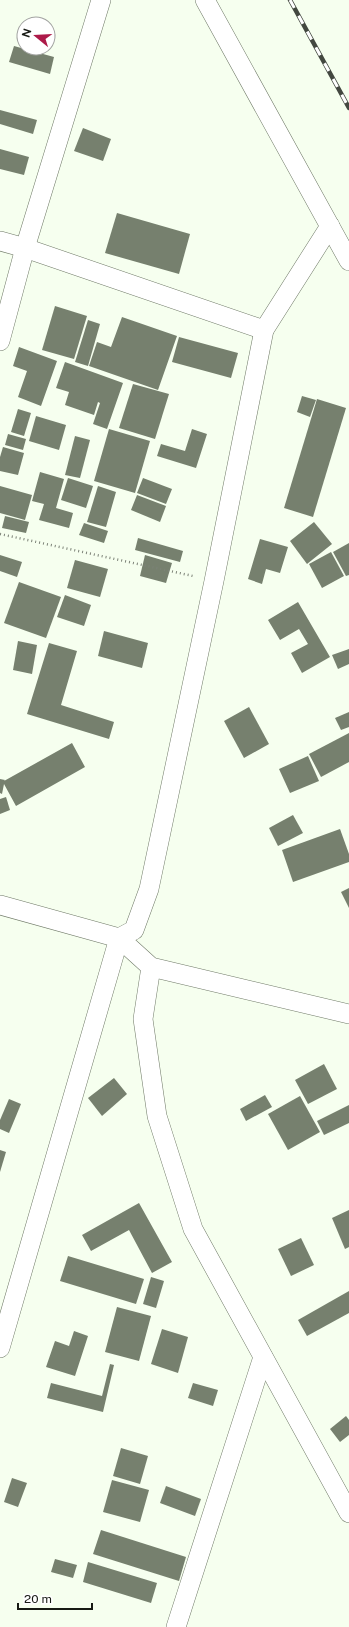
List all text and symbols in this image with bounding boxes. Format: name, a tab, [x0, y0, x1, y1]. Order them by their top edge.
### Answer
north arrow	[16, 16, 56, 56]
text: N	[19, 27, 34, 39]
scale bar	[18, 1585, 92, 1611]
text: 20 m	[24, 1592, 52, 1606]

